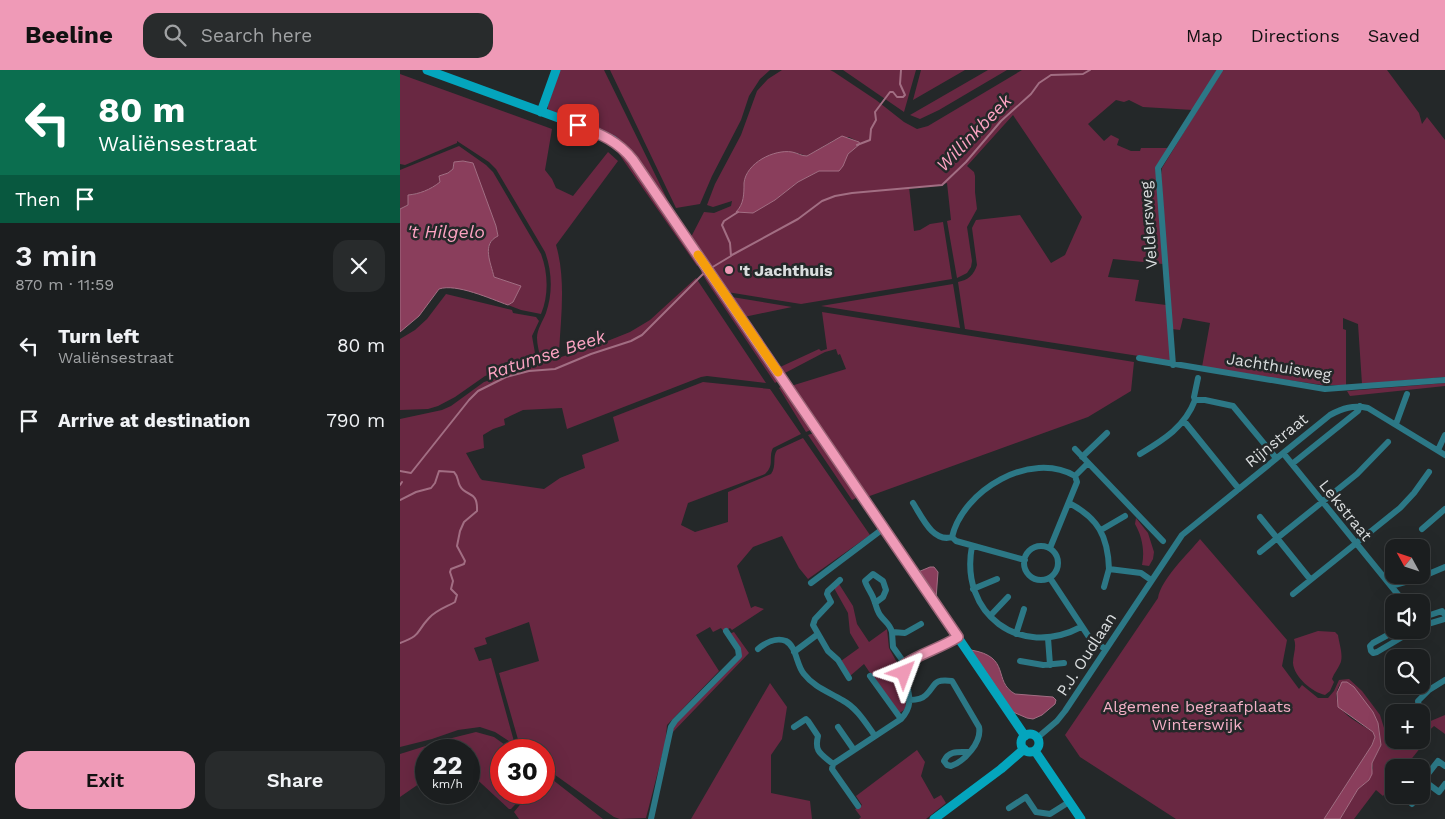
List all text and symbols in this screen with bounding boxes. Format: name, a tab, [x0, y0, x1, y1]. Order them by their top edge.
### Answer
search box	[143, 13, 493, 58]
text: Beeline	[25, 21, 113, 49]
icon: search	[161, 21, 189, 49]
text: Search here	[201, 24, 312, 47]
text: Map	[1186, 25, 1223, 46]
text: Directions	[1251, 25, 1340, 46]
text: Saved	[1368, 25, 1420, 46]
text: 80 m	[98, 89, 185, 131]
water label: Willinkbeek	[932, 89, 1016, 176]
icon: left	[15, 90, 80, 155]
pin	[557, 104, 599, 146]
icon: arrive	[564, 111, 592, 139]
text: Waliënsestraat	[98, 131, 257, 156]
street label: Veldersweg	[1136, 180, 1161, 270]
icon: arrive	[71, 185, 99, 213]
text: Then	[15, 188, 61, 211]
water label: 't Hilgelo	[407, 221, 485, 242]
text: 3 min	[15, 238, 97, 273]
button: close	[333, 240, 385, 292]
place label: 't Jachthuis	[739, 261, 833, 280]
marker: 't Jachthuis	[723, 264, 735, 276]
text: 870 m · 11:59	[15, 275, 114, 294]
text: Turn left	[58, 325, 139, 348]
water label: Ratumse Beek	[484, 325, 609, 384]
icon: left	[15, 332, 43, 360]
text: 80 m	[337, 334, 385, 357]
text: Waliënsestraat	[58, 348, 174, 367]
street label: Jachthuisweg	[1225, 349, 1333, 384]
icon: arrive	[15, 407, 43, 435]
text: Arrive at destination	[58, 409, 250, 432]
text: 790 m	[326, 409, 385, 432]
street label: Rijnstraat	[1241, 409, 1312, 471]
street label: Lekstraat	[1315, 476, 1376, 545]
north arrow	[1385, 539, 1430, 584]
map controls	[1385, 539, 1430, 804]
button: sound	[1385, 594, 1430, 639]
street label: P.J. Oudlaan	[1053, 609, 1120, 699]
position arrow	[877, 646, 929, 698]
button: search	[1385, 649, 1430, 694]
park label: Algemene begraafplaats Winterswijk	[1103, 697, 1291, 734]
button: +	[1385, 704, 1430, 749]
speed limit sign: 30	[490, 739, 555, 804]
button: Exit	[15, 751, 195, 809]
button: Share	[205, 751, 385, 809]
text: 22	[433, 751, 462, 780]
button: −	[1385, 759, 1430, 804]
text: km/h	[432, 777, 463, 791]

